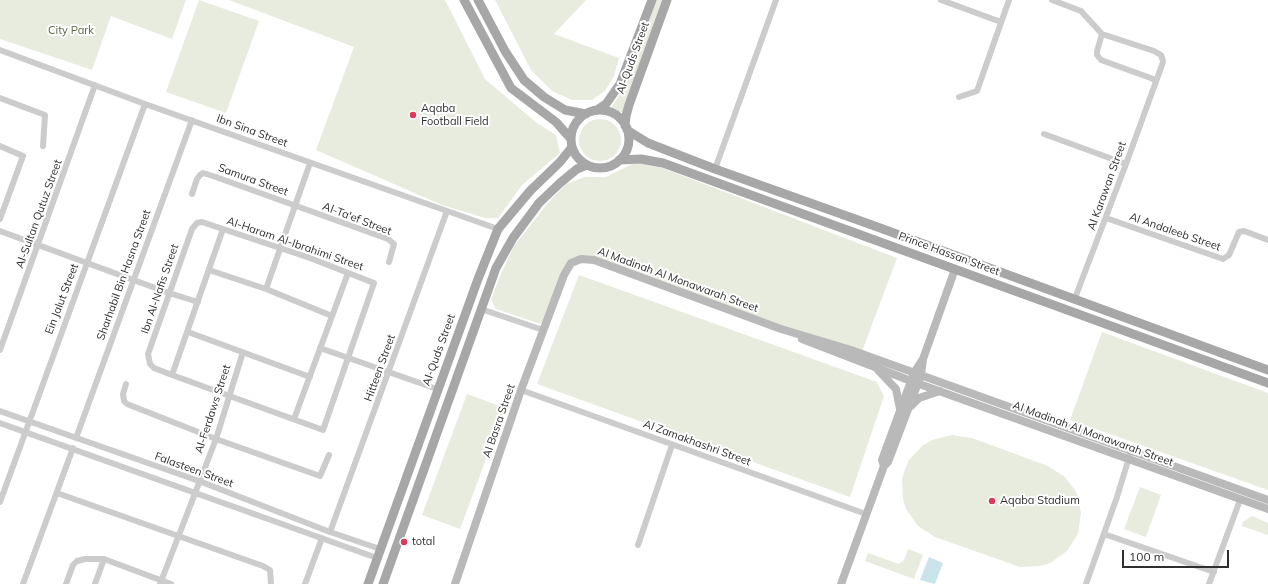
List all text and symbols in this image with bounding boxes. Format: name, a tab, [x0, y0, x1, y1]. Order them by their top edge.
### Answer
street label: Al-Quds Street	[614, 20, 652, 96]
park label: City Park	[48, 24, 94, 38]
place label: Aqaba Football Field	[421, 102, 489, 128]
marker: Aqaba Football Field	[408, 110, 418, 120]
street label: Ibn Sina Street	[215, 112, 289, 150]
street label: Al Karawan Street	[1085, 140, 1129, 232]
street label: Al-Sultan Qutuz Street	[13, 158, 65, 270]
street label: Samura Street	[216, 161, 290, 199]
street label: Al-Ta'ef Street	[321, 200, 393, 238]
street label: Sharhabil Bin Hasna Street	[94, 208, 154, 342]
street label: Al Andaleeb Street	[1128, 210, 1222, 254]
street label: Al-Haram Al-Ibrahimi Street	[225, 214, 365, 274]
street label: Prince Hassan Street	[897, 230, 1001, 278]
street label: Ibn Al-Nafis Street	[138, 242, 182, 336]
street label: Al Madinah Al Monawarah Street	[596, 245, 760, 315]
street label: Ein Jalut Street	[42, 262, 82, 336]
street label: Al-Quds Street	[420, 312, 458, 388]
street label: Hitteen Street	[362, 333, 398, 403]
street label: Al-Ferdaws Street	[192, 363, 234, 455]
street label: Al Basra Street	[480, 382, 518, 460]
street label: Al Madinah Al Monawarah Street	[1011, 399, 1175, 469]
street label: Al Zamakhashri Street	[641, 417, 753, 469]
street label: Falasteen Street	[153, 450, 235, 490]
place label: Aqaba Stadium	[1000, 494, 1080, 508]
marker: Aqaba Stadium	[987, 496, 997, 506]
place label: total	[412, 535, 435, 549]
marker: total	[399, 537, 409, 547]
scale bar	[1124, 542, 1231, 568]
text: 100 m	[1129, 549, 1164, 564]

